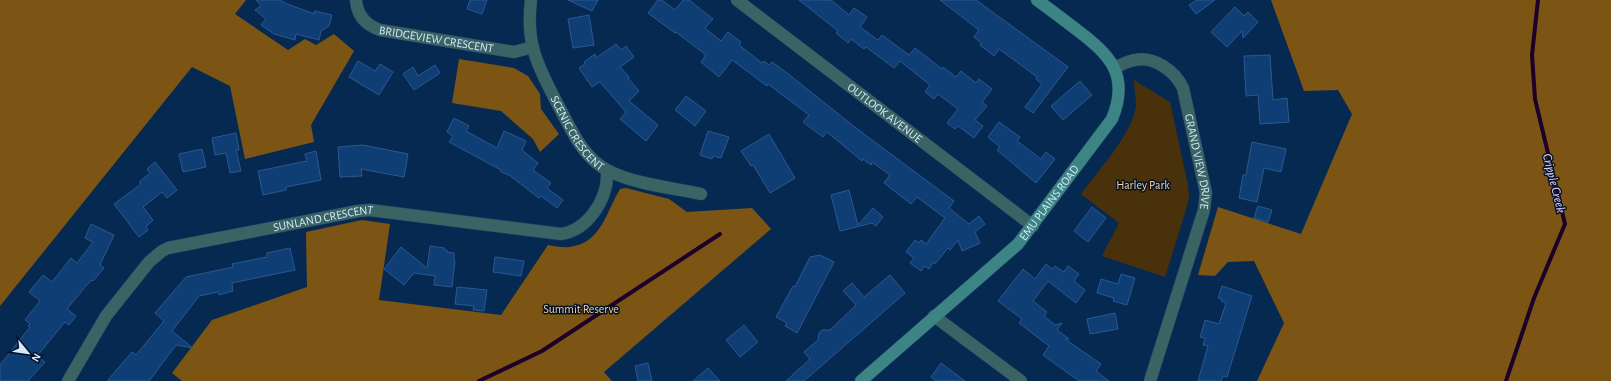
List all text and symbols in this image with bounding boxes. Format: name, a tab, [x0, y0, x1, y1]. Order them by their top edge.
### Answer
street label: BRIDGEVIEW CRESCENT	[378, 24, 495, 55]
street label: OUTLOOK AVENUE	[845, 81, 924, 145]
street label: SCENIC CRESCENT	[548, 94, 606, 173]
street label: GRAND VIEW DRIVE	[1183, 113, 1212, 210]
water label: Cripple Creek	[1540, 152, 1567, 215]
street label: EMU PLAINS ROAD	[1017, 163, 1081, 243]
park label: Harley Park	[1116, 179, 1170, 192]
street label: SUNLAND CRESCENT	[272, 204, 374, 233]
park label: Summit Reserve	[543, 303, 619, 315]
north arrow	[8, 333, 48, 373]
text: N	[30, 352, 43, 364]

